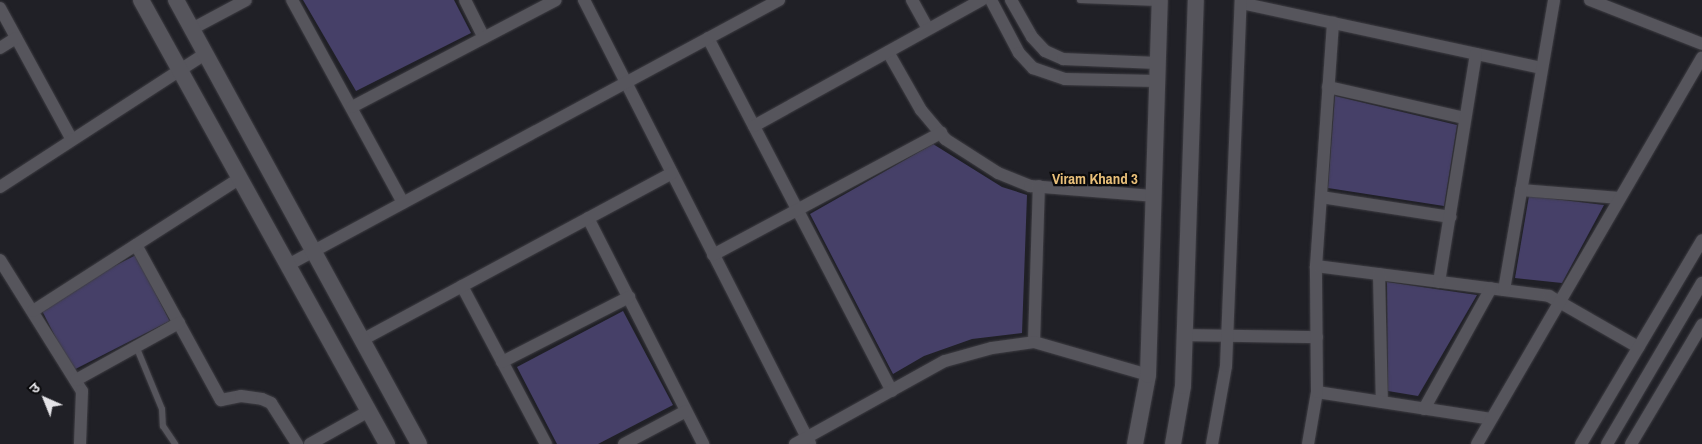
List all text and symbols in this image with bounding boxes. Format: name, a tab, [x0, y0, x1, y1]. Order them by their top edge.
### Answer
district label: Viram Khand 3	[1052, 170, 1138, 188]
north arrow	[20, 374, 70, 424]
text: उ	[25, 379, 44, 398]

